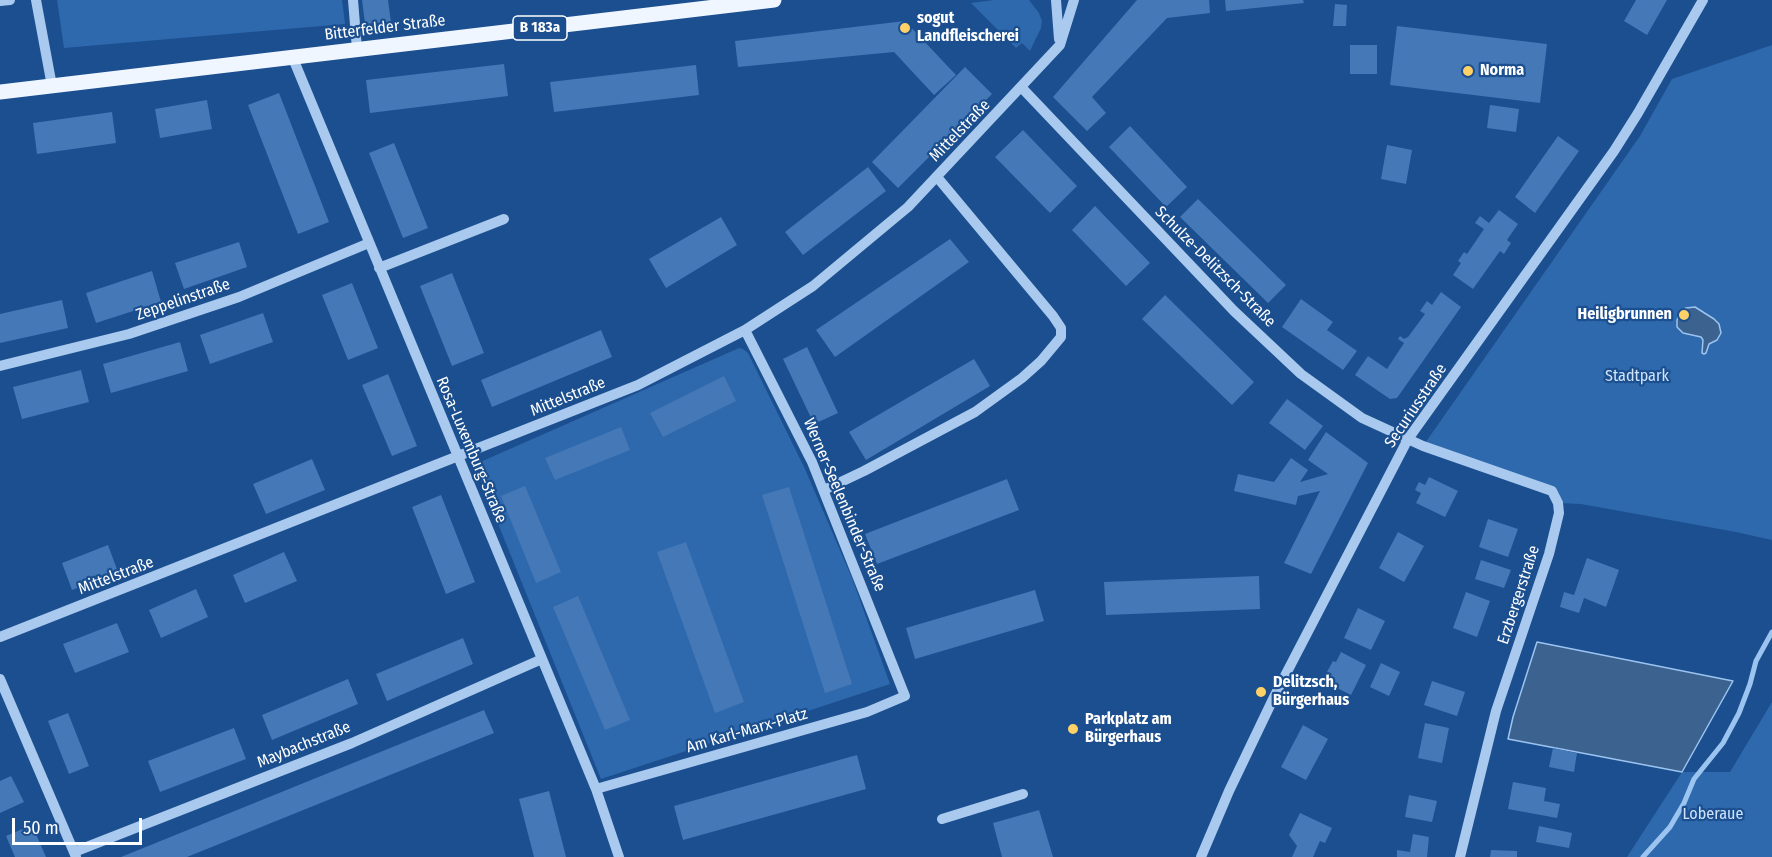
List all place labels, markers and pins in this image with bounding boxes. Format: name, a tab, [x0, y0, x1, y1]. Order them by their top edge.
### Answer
place label: sogut Landfleischerei	[917, 9, 1019, 47]
marker: sogut Landfleischerei	[898, 21, 912, 35]
place label: Norma	[1480, 61, 1524, 81]
marker: Norma	[1461, 64, 1475, 78]
place label: Heiligbrunnen	[1578, 305, 1672, 325]
marker: Heiligbrunnen	[1677, 308, 1691, 322]
place label: Delitzsch, Bürgerhaus	[1273, 673, 1349, 711]
marker: Delitzsch, Bürgerhaus	[1254, 685, 1268, 699]
place label: Parkplatz am Bürgerhaus	[1085, 710, 1172, 748]
marker: Parkplatz am Bürgerhaus	[1066, 722, 1080, 736]

